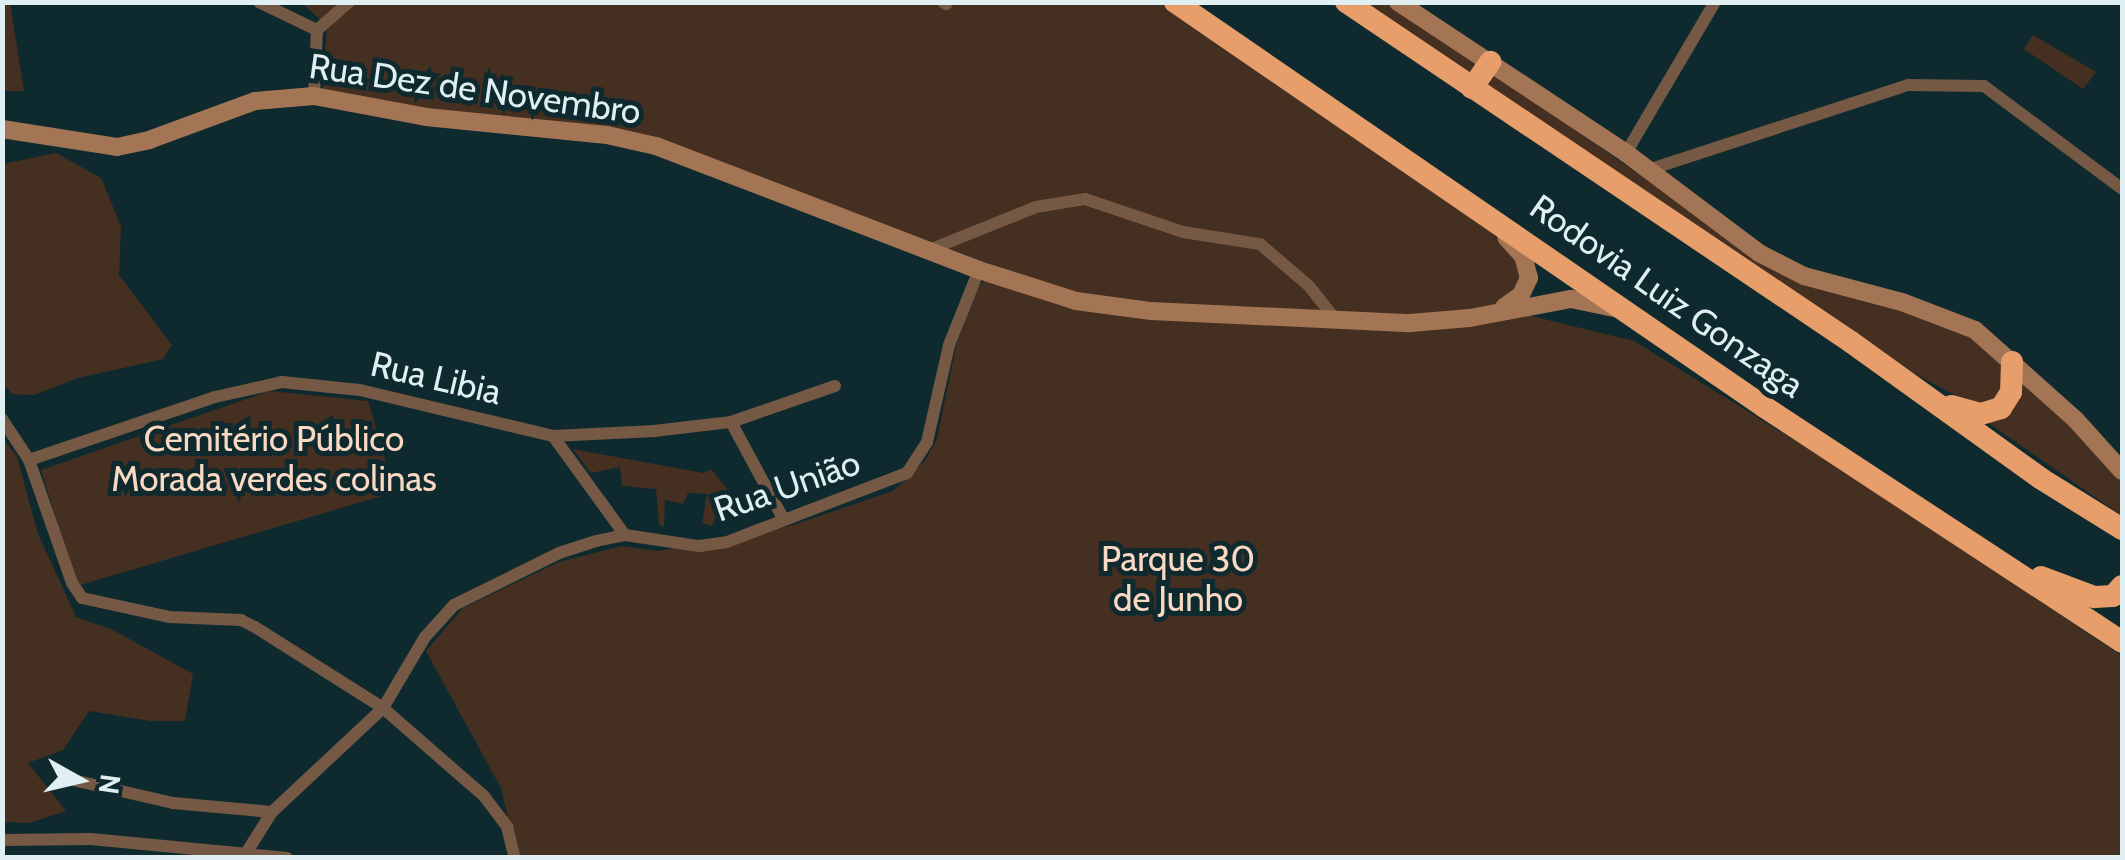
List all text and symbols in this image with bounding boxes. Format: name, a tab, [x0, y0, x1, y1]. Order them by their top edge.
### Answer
street label: Rua Dez de Novembro	[307, 45, 643, 133]
street label: Rodovia Luiz Gonzaga	[1522, 186, 1812, 406]
street label: Rua Libia	[367, 343, 505, 413]
park label: Cemitério Público Morada verdes colinas	[111, 418, 437, 500]
street label: Rua União	[709, 441, 865, 531]
park label: Parque 30 de Junho	[1101, 538, 1255, 620]
north arrow	[30, 730, 130, 830]
text: N	[91, 772, 128, 796]

